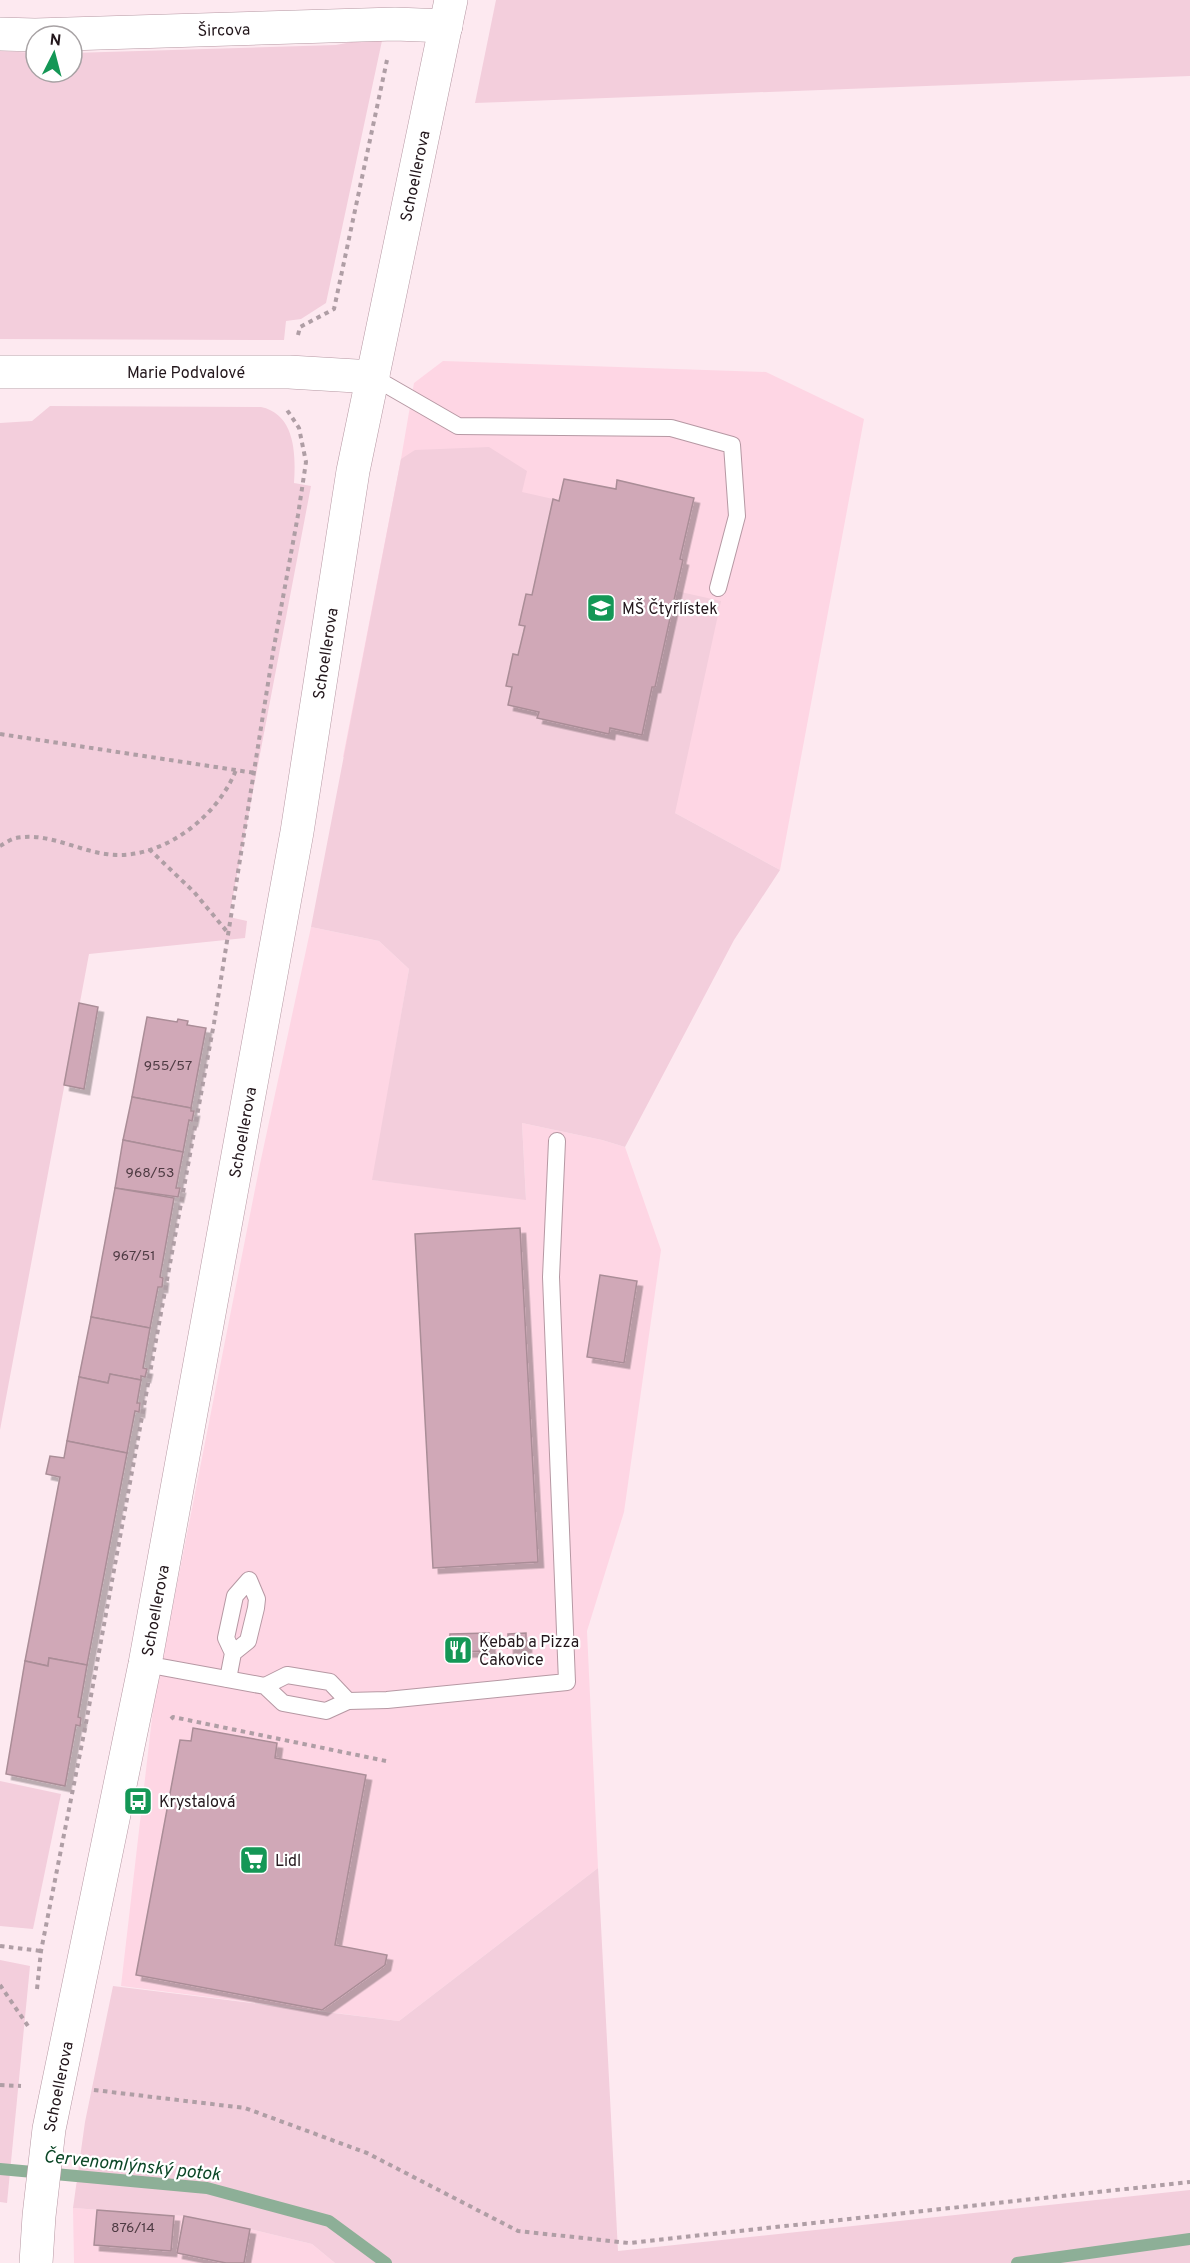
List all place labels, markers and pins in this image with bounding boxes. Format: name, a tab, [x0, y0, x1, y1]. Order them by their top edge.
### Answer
school or university icon: MŠ Čtyřlístek	[585, 592, 617, 624]
place label: MŠ Čtyřlístek	[622, 598, 718, 620]
place label: Kebab a Pizza Čakovice	[479, 1633, 579, 1671]
restaurant icon: Kebab a Pizza Čakovice	[442, 1634, 474, 1666]
bus stop icon: Krystalová	[122, 1785, 154, 1817]
place label: Krystalová	[159, 1793, 235, 1813]
supermarket icon: Lidl	[238, 1844, 270, 1876]
place label: Lidl	[275, 1852, 301, 1872]

